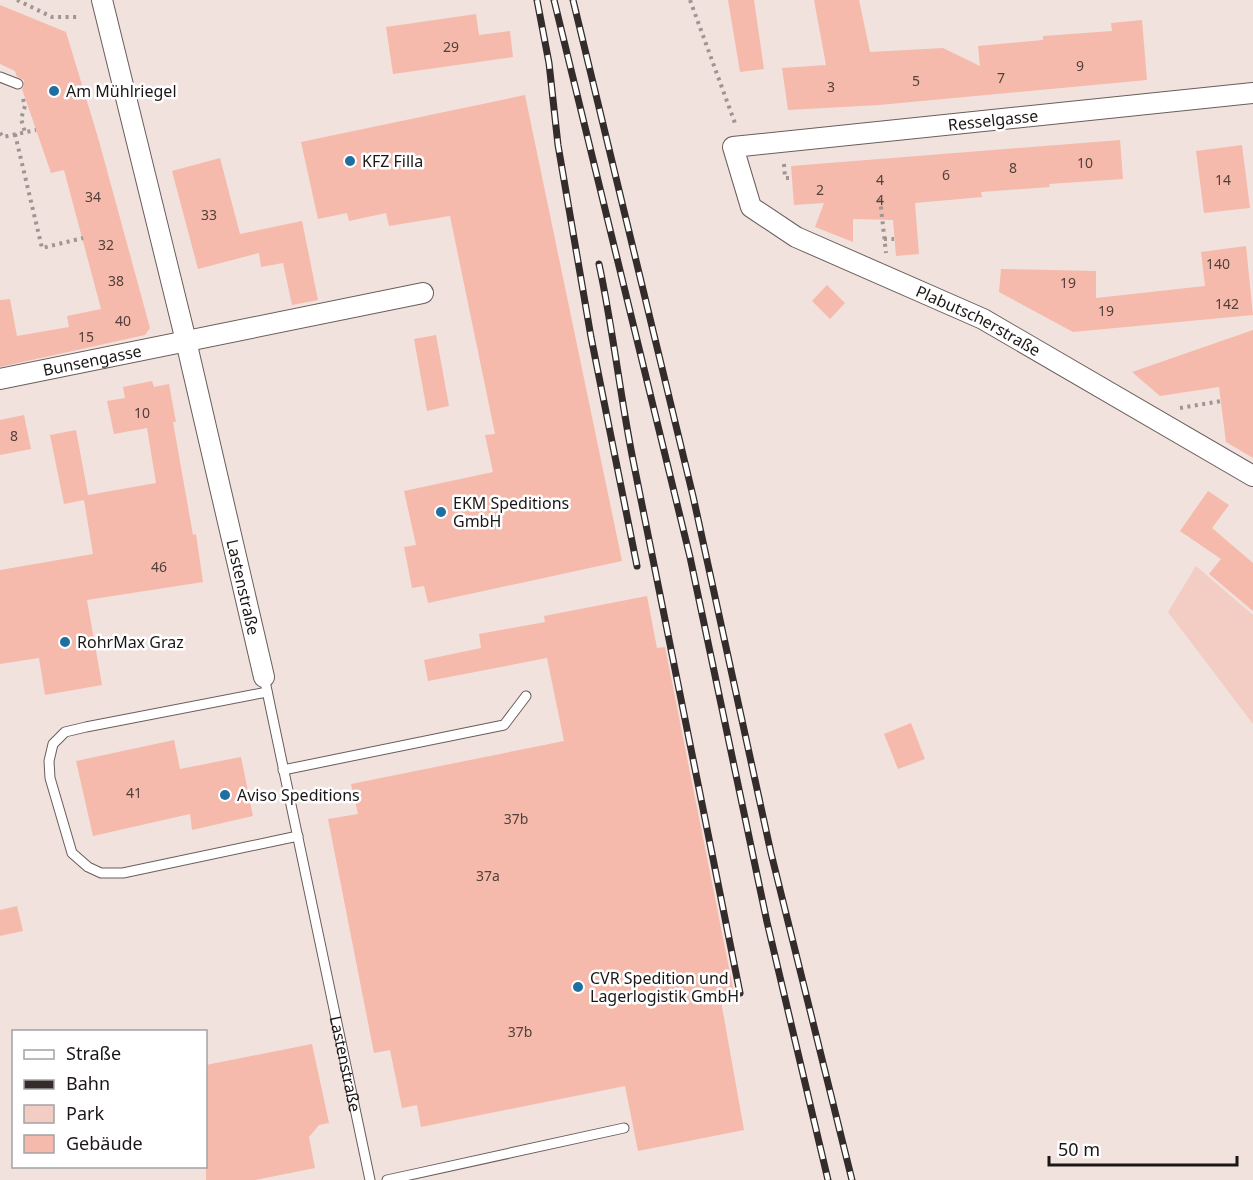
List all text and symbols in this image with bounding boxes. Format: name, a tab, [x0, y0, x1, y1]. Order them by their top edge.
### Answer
house number: 29	[443, 37, 459, 56]
house number: 9	[1076, 56, 1084, 75]
house number: 7	[997, 68, 1005, 87]
house number: 5	[912, 71, 920, 90]
house number: 3	[827, 77, 835, 96]
place label: Am Mühlriegel	[66, 80, 177, 102]
marker: Am Mühlriegel	[47, 84, 61, 98]
street label: Resselgasse	[947, 104, 1039, 136]
place label: KFZ Filla	[362, 150, 423, 172]
house number: 10	[1077, 153, 1093, 172]
marker: KFZ Filla	[343, 154, 357, 168]
house number: 8	[1009, 158, 1017, 177]
house number: 6	[942, 165, 950, 184]
house number: 4	[876, 170, 884, 189]
house number: 14	[1215, 170, 1231, 189]
house number: 2	[816, 180, 824, 199]
house number: 34	[85, 187, 101, 206]
house number: 4	[876, 190, 884, 209]
house number: 33	[201, 205, 217, 224]
house number: 32	[98, 235, 114, 254]
house number: 140	[1206, 254, 1230, 273]
house number: 38	[108, 271, 124, 290]
house number: 19	[1060, 273, 1076, 292]
street label: Plabutscherstraße	[912, 280, 1045, 361]
house number: 142	[1215, 294, 1239, 313]
house number: 19	[1098, 301, 1114, 320]
house number: 40	[115, 311, 131, 330]
house number: 15	[78, 327, 94, 346]
street label: Bunsengasse	[41, 340, 143, 381]
house number: 10	[134, 403, 150, 422]
house number: 8	[10, 426, 18, 445]
place label: EKM Speditions GmbH	[453, 492, 569, 532]
marker: EKM Speditions GmbH	[434, 505, 448, 519]
street label: Lastenstraße	[221, 537, 265, 637]
house number: 46	[151, 557, 167, 576]
place label: RohrMax Graz	[77, 631, 184, 653]
marker: RohrMax Graz	[58, 635, 72, 649]
house number: 41	[126, 783, 142, 802]
place label: Aviso Speditions	[237, 784, 360, 806]
marker: Aviso Speditions	[218, 788, 232, 802]
house number: 37b	[504, 809, 528, 828]
house number: 37a	[476, 866, 500, 885]
place label: CVR Spedition und Lagerlogistik GmbH	[590, 967, 739, 1007]
marker: CVR Spedition und Lagerlogistik GmbH	[571, 980, 585, 994]
street label: Lastenstraße	[325, 1014, 366, 1114]
house number: 37b	[508, 1022, 532, 1041]
legend	[12, 1030, 207, 1168]
text: Straße	[66, 1041, 121, 1065]
text: Bahn	[66, 1071, 110, 1095]
text: Park	[66, 1101, 104, 1125]
scale bar	[1049, 1129, 1236, 1167]
text: Gebäude	[66, 1131, 143, 1155]
text: 50 m	[1058, 1137, 1100, 1161]

